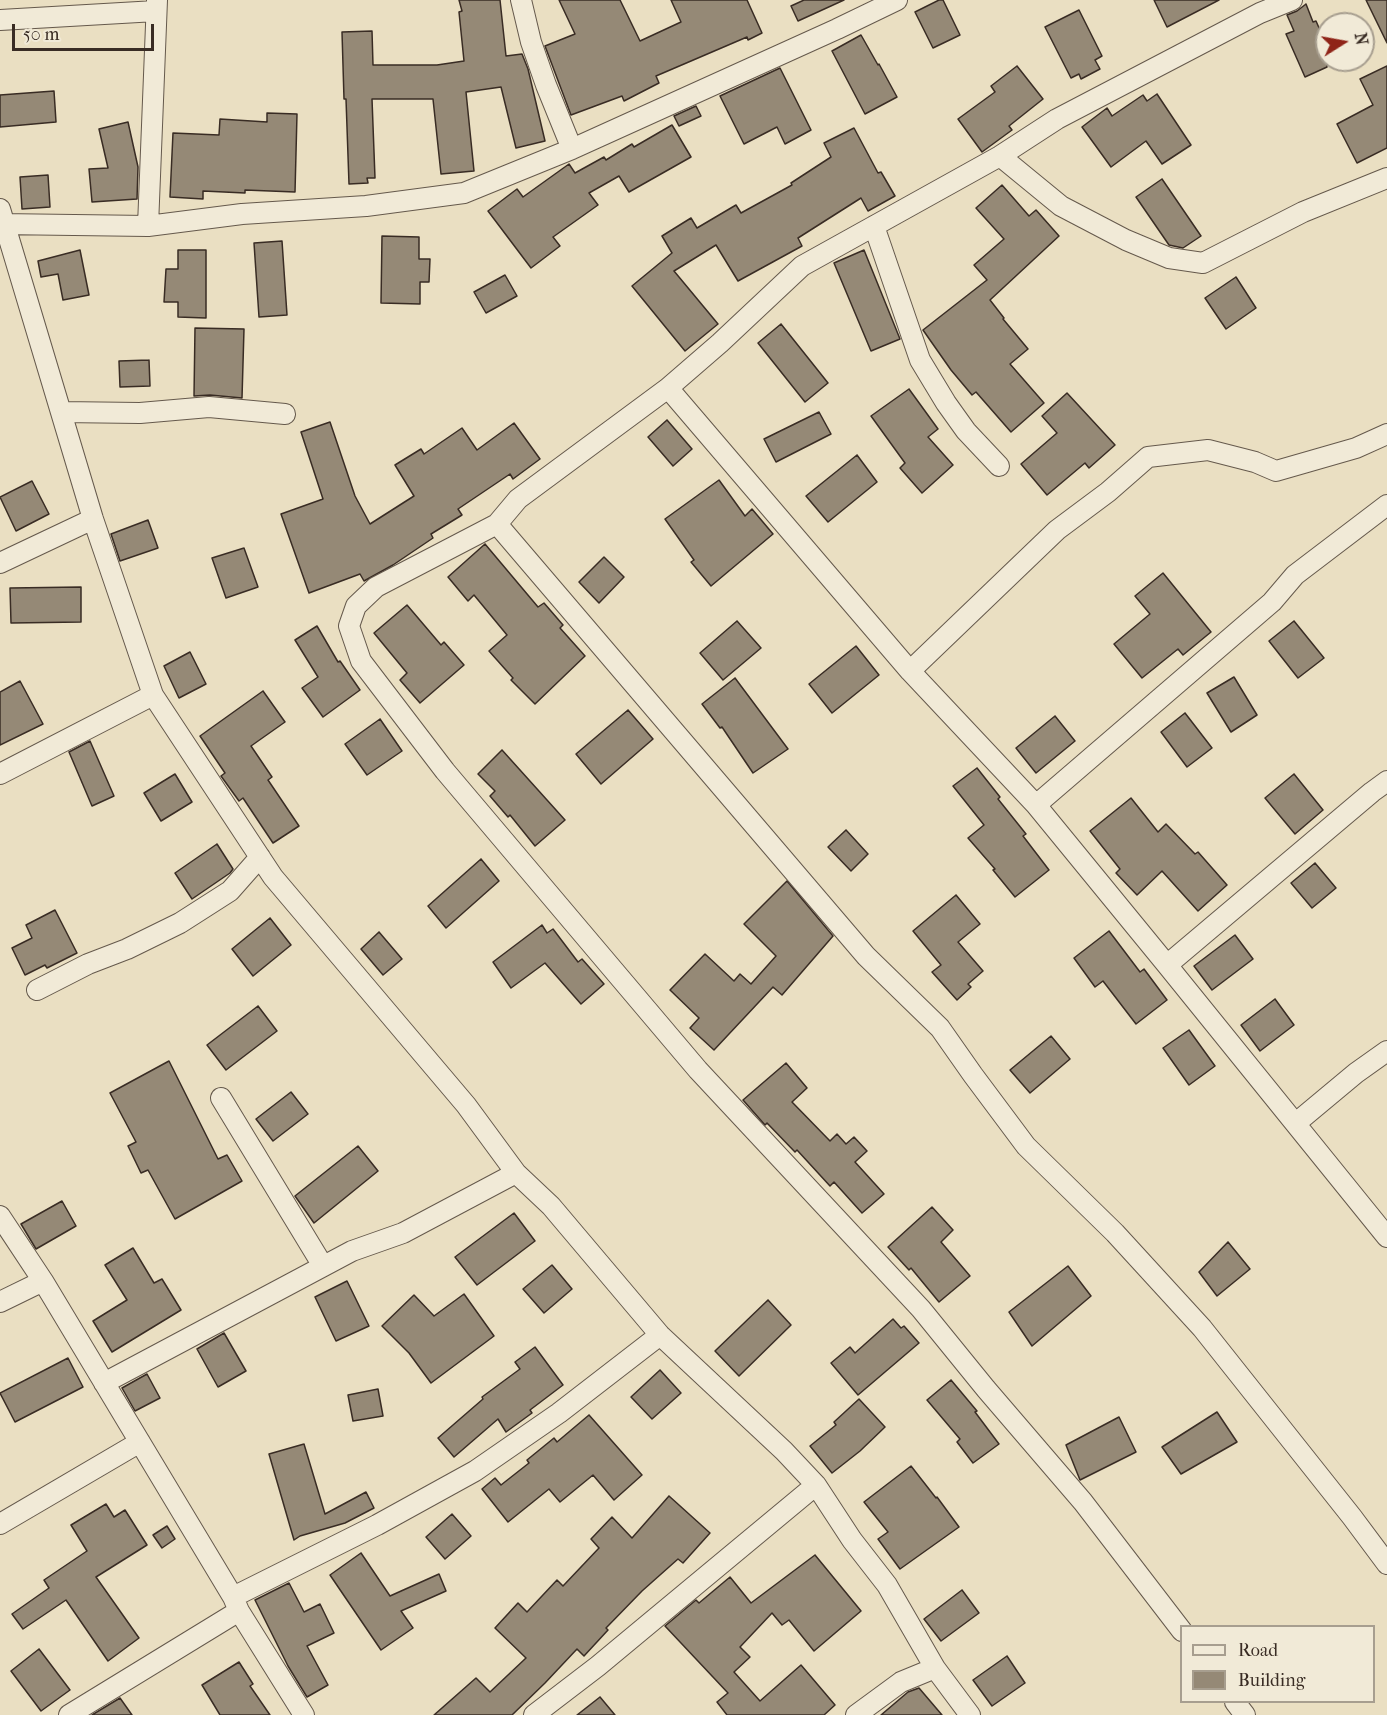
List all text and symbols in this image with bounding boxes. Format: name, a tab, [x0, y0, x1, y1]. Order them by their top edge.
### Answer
scale bar	[15, 12, 158, 50]
north arrow	[1315, 12, 1375, 72]
text: 50 m	[23, 24, 59, 45]
text: N	[1351, 31, 1372, 47]
legend	[1180, 1625, 1375, 1703]
text: Road	[1238, 1640, 1278, 1661]
text: Building	[1238, 1670, 1305, 1691]

